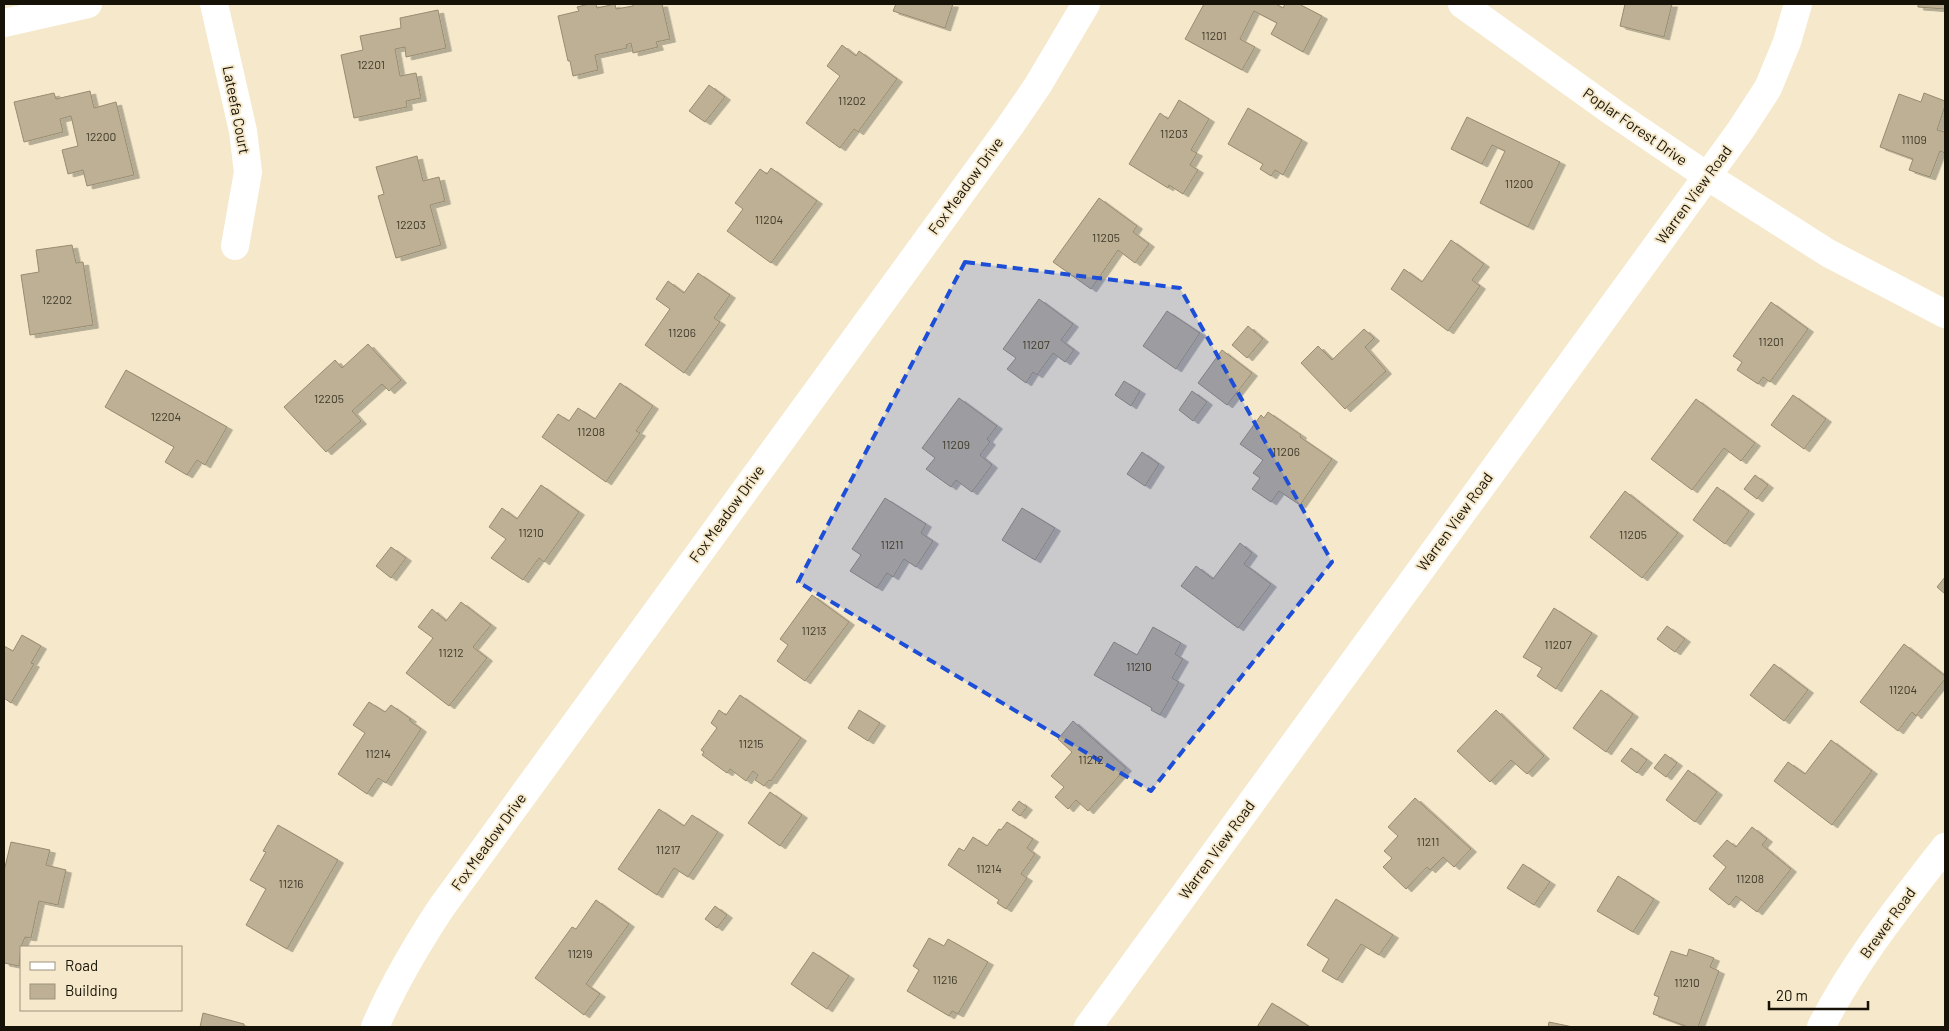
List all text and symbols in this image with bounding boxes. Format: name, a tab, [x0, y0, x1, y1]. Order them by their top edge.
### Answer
house number: 11201	[1201, 28, 1227, 42]
house number: 12201	[357, 57, 385, 71]
street label: Lateefa Court	[220, 64, 254, 155]
street label: Poplar Forest Drive	[1580, 84, 1691, 169]
house number: 11202	[838, 93, 866, 107]
house number: 11203	[1160, 126, 1188, 140]
house number: 12200	[86, 129, 116, 143]
house number: 11109	[1901, 132, 1927, 146]
street label: Fox Meadow Drive	[924, 133, 1006, 237]
street label: Warren View Road	[1651, 142, 1735, 247]
house number: 11200	[1505, 176, 1533, 190]
house number: 11204	[755, 212, 783, 226]
house number: 12203	[396, 217, 426, 231]
house number: 11205	[1092, 230, 1120, 244]
house number: 12202	[42, 292, 72, 306]
house number: 11206	[668, 325, 696, 339]
house number: 11201	[1758, 334, 1784, 348]
house number: 11207	[1022, 337, 1050, 351]
house number: 12205	[314, 391, 344, 405]
house number: 12204	[151, 409, 181, 423]
house number: 11208	[577, 424, 605, 438]
house number: 11209	[942, 437, 970, 451]
house number: 11206	[1272, 444, 1300, 458]
street label: Fox Meadow Drive	[685, 461, 767, 565]
street label: Warren View Road	[1412, 469, 1496, 574]
house number: 11210	[518, 525, 544, 539]
house number: 11205	[1619, 527, 1647, 541]
house number: 11211	[880, 537, 904, 551]
house number: 11213	[801, 623, 827, 637]
house number: 11207	[1544, 637, 1572, 651]
house number: 11212	[438, 645, 464, 659]
house number: 11210	[1126, 659, 1152, 673]
house number: 11204	[1889, 682, 1917, 696]
house number: 11215	[738, 736, 764, 750]
house number: 11214	[365, 746, 391, 760]
house number: 11212	[1078, 752, 1104, 766]
street label: Fox Meadow Drive	[447, 789, 529, 893]
street label: Warren View Road	[1174, 797, 1258, 902]
house number: 11211	[1416, 834, 1440, 848]
house number: 11217	[656, 842, 681, 856]
house number: 11214	[976, 861, 1002, 875]
house number: 11208	[1736, 871, 1764, 885]
house number: 11216	[278, 876, 304, 890]
street label: Brewer Road	[1856, 884, 1919, 961]
legend	[20, 946, 182, 1011]
house number: 11219	[567, 946, 593, 960]
text: Road	[65, 956, 98, 974]
house number: 11216	[932, 972, 958, 986]
house number: 11210	[1674, 975, 1700, 989]
scale bar	[1769, 978, 1868, 1010]
text: Building	[65, 981, 118, 999]
text: 20 m	[1776, 986, 1808, 1004]

